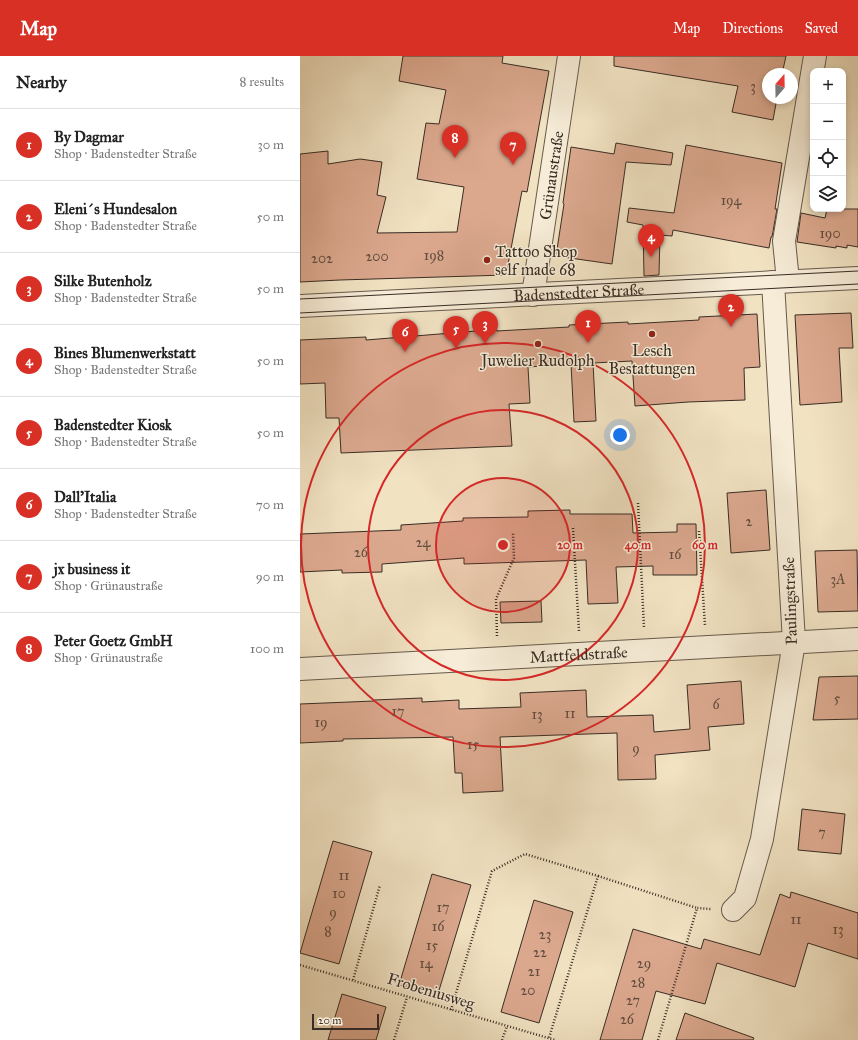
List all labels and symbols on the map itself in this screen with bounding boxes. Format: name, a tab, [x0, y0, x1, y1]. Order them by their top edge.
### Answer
north arrow	[762, 68, 798, 104]
house number: 3	[750, 78, 756, 95]
pin: 8	[442, 125, 468, 158]
street label: Grünaustraße	[535, 129, 567, 221]
pin: 7	[500, 132, 526, 165]
house number: 194	[721, 192, 743, 209]
pin: 4	[638, 224, 664, 257]
house number: 190	[819, 225, 841, 242]
place label: Tattoo Shop self made 68	[495, 242, 577, 279]
house number: 198	[424, 247, 444, 264]
house number: 200	[365, 248, 389, 265]
house number: 202	[311, 250, 333, 267]
marker: Tattoo Shop self made 68	[482, 255, 492, 265]
street label: Badenstedter Straße	[513, 279, 645, 305]
pin: 2	[718, 294, 744, 327]
pin: 1	[575, 310, 601, 343]
pin: 3	[472, 311, 498, 344]
pin: 5	[443, 316, 469, 349]
pin: 6	[392, 319, 418, 352]
marker: Lesch Bestattungen	[647, 329, 657, 339]
marker: Juwelier Rudolph	[533, 339, 543, 349]
place label: Lesch Bestattungen	[609, 341, 696, 379]
place label: Juwelier Rudolph	[479, 351, 595, 371]
your location	[610, 425, 630, 445]
house number: 2	[746, 513, 753, 530]
house number: 24	[416, 534, 432, 551]
centre of rings	[496, 538, 510, 552]
text: 20 m	[557, 538, 584, 552]
text: 40 m	[625, 538, 652, 553]
text: 60 m	[692, 538, 719, 552]
house number: 26	[354, 544, 369, 561]
house number: 16	[669, 546, 682, 563]
street label: Paulingstraße	[779, 556, 802, 645]
house number: 3A	[830, 571, 846, 588]
street label: Mattfeldstraße	[529, 642, 628, 666]
house number: 5	[834, 690, 841, 707]
house number: 6	[712, 696, 720, 713]
house number: 17	[391, 703, 405, 720]
house number: 11	[564, 705, 576, 722]
house number: 13	[531, 706, 543, 723]
house number: 19	[315, 714, 327, 731]
house number: 15	[467, 736, 479, 753]
house number: 9	[632, 740, 640, 757]
house number: 7	[818, 824, 826, 841]
house number: 11	[338, 867, 350, 884]
house number: 10	[332, 885, 346, 902]
house number: 17	[436, 899, 450, 916]
house number: 9	[329, 904, 337, 921]
house number: 11	[790, 911, 802, 928]
house number: 16	[432, 918, 445, 935]
house number: 13	[832, 921, 844, 938]
house number: 8	[324, 923, 332, 940]
house number: 23	[539, 926, 551, 943]
house number: 15	[426, 937, 438, 954]
house number: 22	[533, 944, 547, 961]
house number: 14	[419, 955, 434, 972]
house number: 29	[637, 955, 651, 972]
house number: 21	[528, 963, 541, 980]
street label: Frobeniusweg	[385, 969, 478, 1014]
house number: 28	[631, 974, 645, 991]
house number: 20	[520, 982, 536, 999]
house number: 27	[626, 992, 640, 1009]
house number: 26	[620, 1011, 635, 1028]
scale bar	[312, 1012, 379, 1031]

